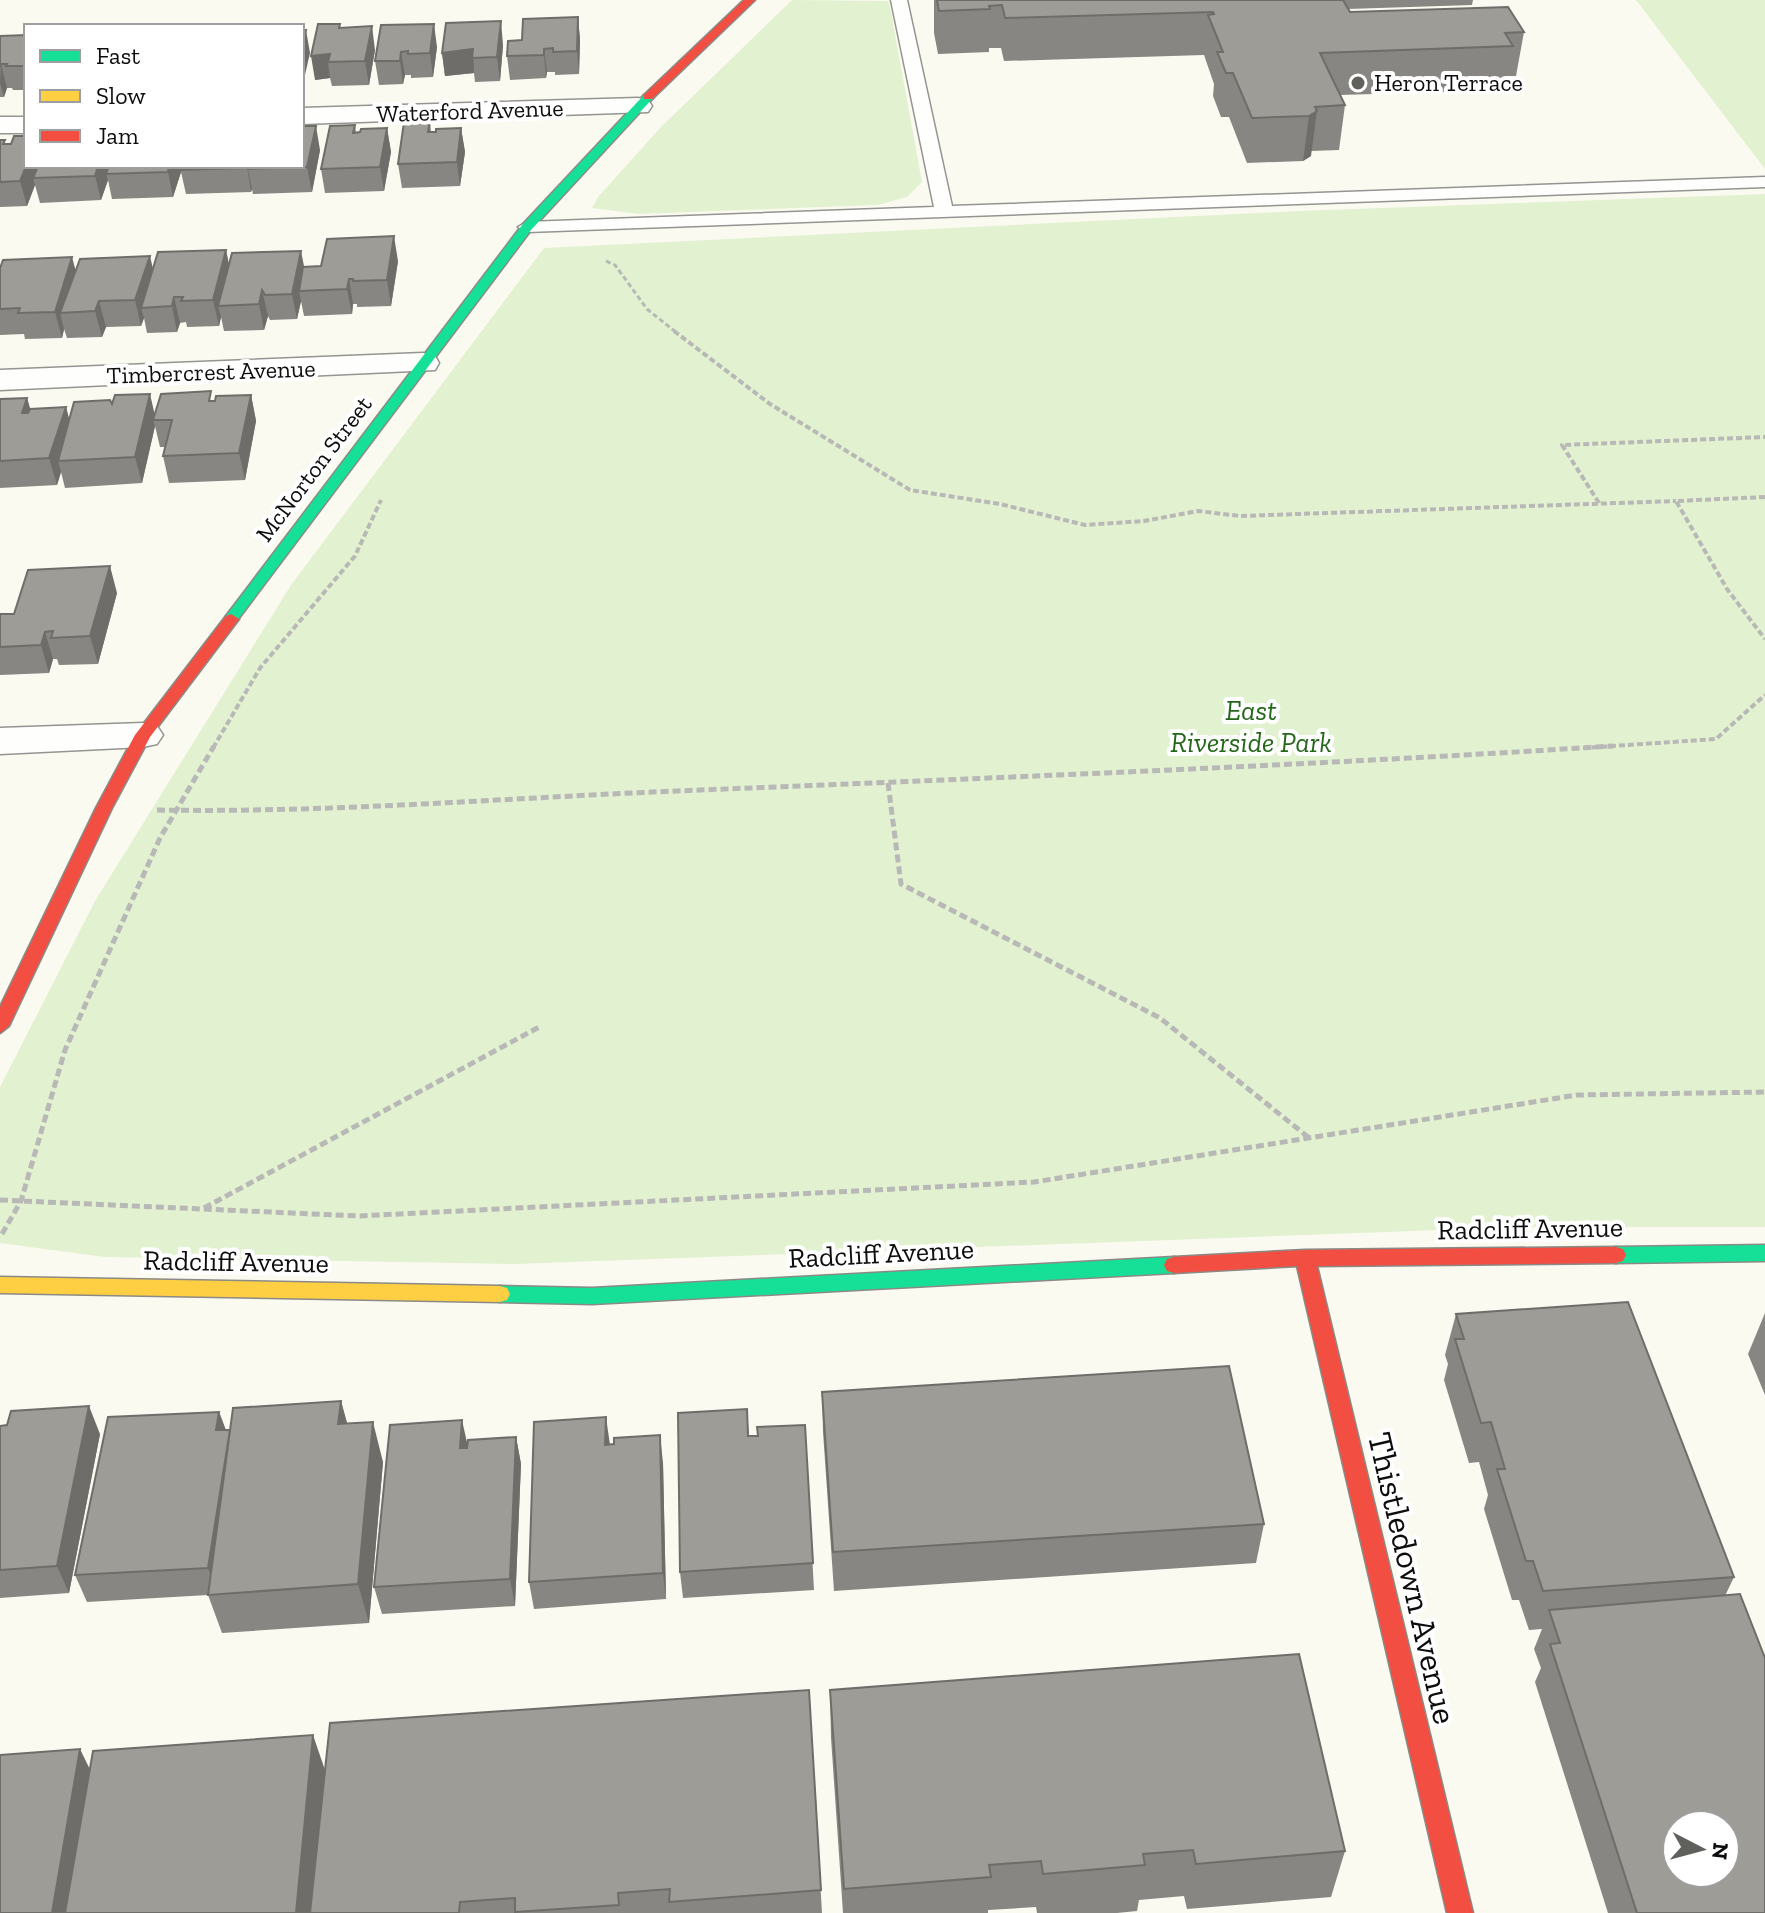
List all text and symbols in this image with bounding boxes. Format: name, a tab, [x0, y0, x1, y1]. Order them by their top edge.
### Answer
legend	[24, 24, 304, 168]
text: Fast	[96, 41, 140, 70]
place label: Heron Terrace	[1374, 68, 1523, 97]
marker: Heron Terrace	[1349, 74, 1367, 92]
text: Slow	[96, 81, 146, 110]
street label: Waterford Avenue	[376, 93, 564, 128]
text: Jam	[96, 121, 139, 150]
street label: Timbercrest Avenue	[106, 353, 316, 390]
street label: McNorton Street	[249, 390, 378, 547]
park label: East Riverside Park	[1170, 694, 1332, 759]
street label: Radcliff Avenue	[1437, 1210, 1623, 1247]
street label: Radcliff Avenue	[787, 1232, 975, 1275]
street label: Radcliff Avenue	[143, 1243, 329, 1280]
street label: Thistledown Avenue	[1359, 1428, 1466, 1728]
north arrow	[1661, 1809, 1741, 1889]
text: N	[1706, 1841, 1735, 1861]

